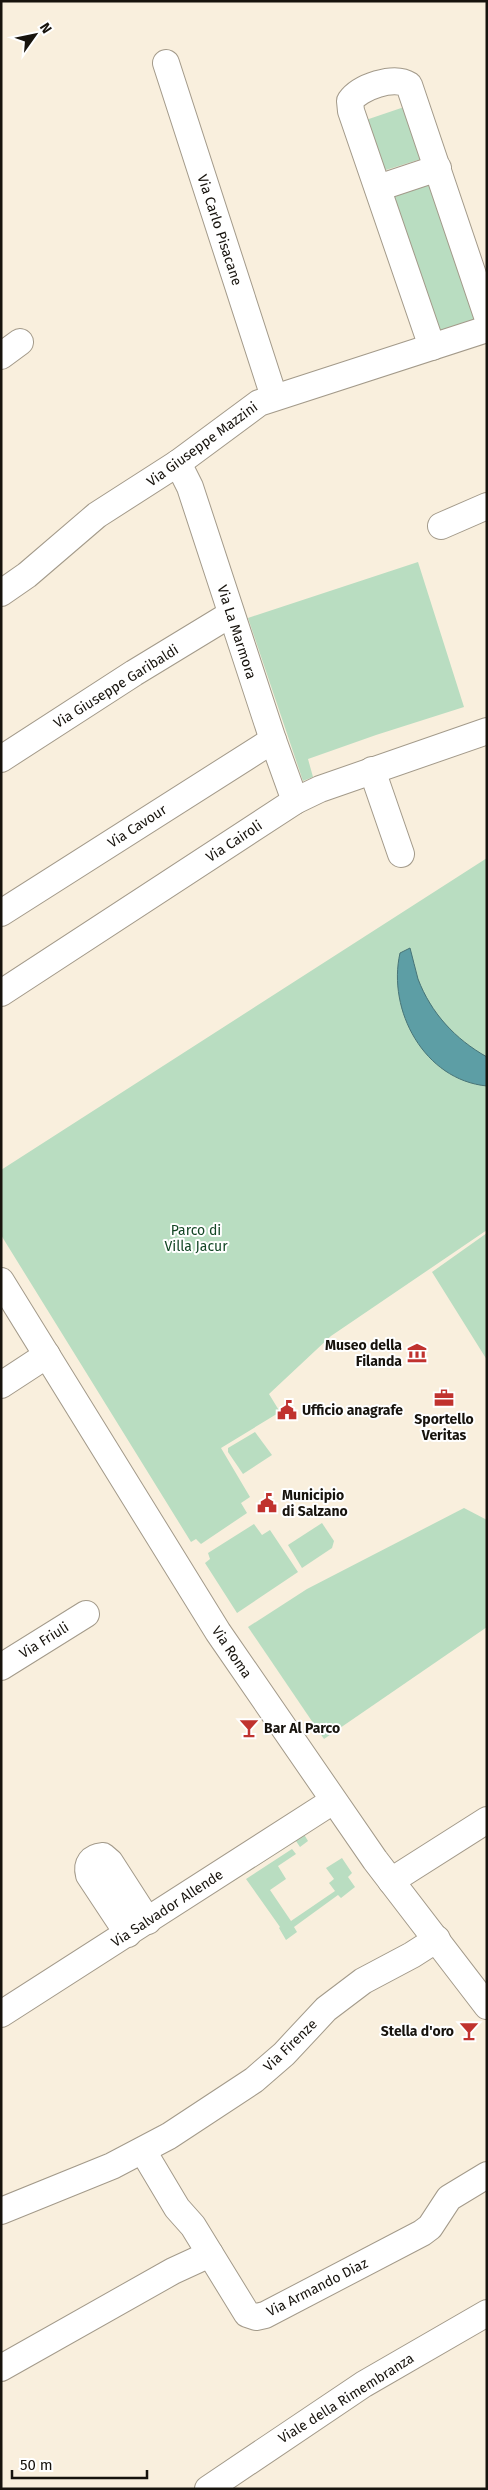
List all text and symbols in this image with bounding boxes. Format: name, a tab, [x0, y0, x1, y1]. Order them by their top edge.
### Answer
north arrow	[10, 10, 60, 60]
text: N	[36, 20, 55, 37]
street label: Via Carlo Pisacane	[194, 172, 246, 288]
street label: Via Giuseppe Mazzini	[144, 398, 261, 490]
street label: Via La Marmora	[213, 583, 260, 681]
street label: Via Giuseppe Garibaldi	[51, 641, 182, 732]
street label: Via Cavour	[105, 801, 170, 852]
street label: Via Cairoli	[203, 817, 266, 866]
park label: Parco di Villa Jacur	[164, 1222, 228, 1255]
place label: Museo della Filanda	[325, 1337, 402, 1370]
museum icon: Museo della Filanda	[406, 1342, 428, 1364]
office icon: Sportello Veritas	[433, 1387, 455, 1409]
public building icon: Ufficio anagrafe	[276, 1399, 298, 1421]
place label: Ufficio anagrafe	[302, 1402, 403, 1419]
place label: Sportello Veritas	[414, 1411, 474, 1444]
place label: Municipio di Salzano	[282, 1487, 348, 1520]
public building icon: Municipio di Salzano	[256, 1492, 278, 1514]
street label: Via Friuli	[16, 1619, 72, 1662]
street label: Via Roma	[208, 1623, 255, 1682]
bar icon: Bar Al Parco	[238, 1717, 260, 1739]
place label: Bar Al Parco	[264, 1720, 340, 1737]
street label: Via Salvador Allende	[108, 1866, 226, 1951]
street label: Via Firenze	[260, 2016, 321, 2075]
bar icon: Stella d'oro	[458, 2020, 480, 2042]
place label: Stella d'oro	[381, 2023, 454, 2040]
street label: Via Armando Diaz	[264, 2255, 371, 2320]
street label: Viale della Rimembranza	[275, 2350, 417, 2447]
scale bar	[12, 2448, 148, 2480]
text: 50 m	[20, 2456, 53, 2474]

